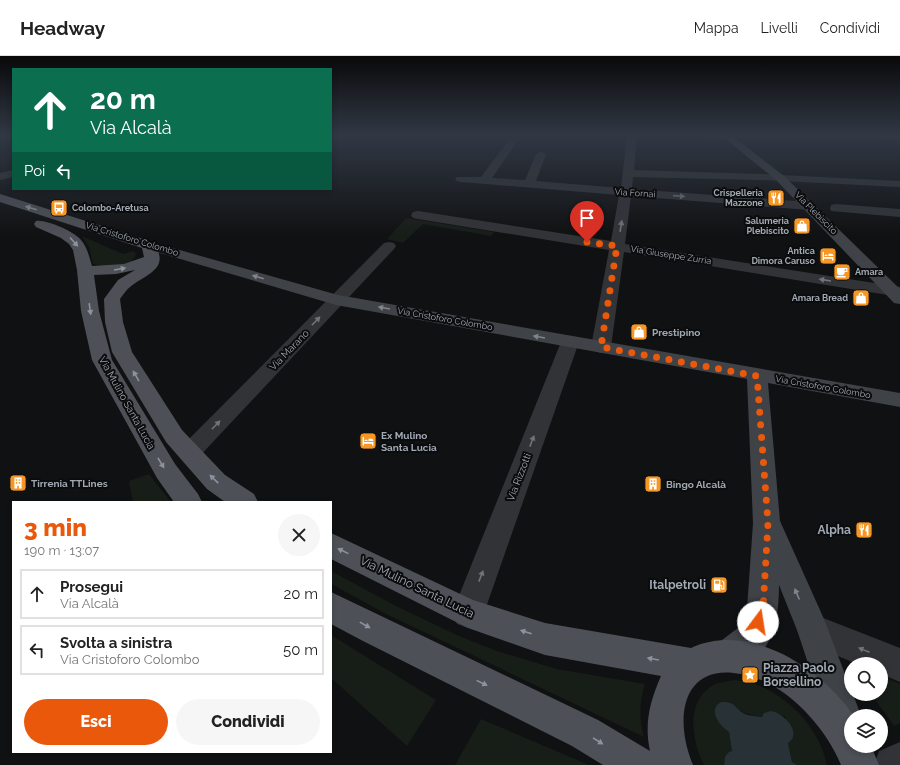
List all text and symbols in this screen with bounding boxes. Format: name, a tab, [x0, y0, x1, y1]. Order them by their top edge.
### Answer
text: Headway	[20, 17, 105, 39]
text: Mappa	[694, 20, 739, 36]
text: Livelli	[761, 20, 798, 36]
text: Condividi	[820, 20, 880, 36]
text: 20 m	[90, 83, 156, 116]
icon: ahead	[24, 84, 76, 136]
text: Via Alcalà	[90, 117, 171, 138]
icon: left	[53, 160, 75, 182]
text: Poi	[24, 162, 45, 180]
street label: Via Fornai	[614, 187, 656, 199]
place label: Crispelleria Mazzone	[713, 188, 764, 208]
restaurant icon: Crispelleria Mazzone	[766, 188, 786, 208]
street label: Via Plebiscito	[793, 190, 839, 236]
one-way arrow	[673, 192, 685, 199]
bus stop icon: Colombo-Aretusa	[49, 198, 69, 218]
pin	[570, 201, 604, 242]
place label: Colombo-Aretusa	[72, 203, 149, 213]
one-way arrow	[24, 205, 36, 211]
icon: arrive	[576, 207, 598, 229]
place label: Salumeria Plebiscito	[745, 216, 790, 236]
shop icon: Salumeria Plebiscito	[792, 216, 812, 236]
street label: Via Cristoforo Colombo	[84, 220, 180, 258]
one-way arrow	[618, 220, 624, 232]
one-way arrow	[69, 237, 78, 247]
street label: Via Giuseppe Zurria	[630, 244, 712, 266]
place label: Antica Dimora Caruso	[751, 246, 816, 266]
hotel icon: Antica Dimora Caruso	[818, 246, 838, 266]
cafe icon: Amara	[832, 262, 852, 282]
one-way arrow	[114, 266, 126, 272]
place label: Amara	[855, 267, 883, 277]
one-way arrow	[252, 274, 264, 280]
one-way arrow	[819, 277, 831, 283]
shop icon: Amara Bread	[851, 288, 871, 308]
place label: Amara Bread	[792, 293, 848, 303]
one-way arrow	[87, 302, 93, 315]
one-way arrow	[378, 305, 390, 311]
street label: Via Cristoforo Colombo	[397, 306, 493, 332]
one-way arrow	[311, 316, 321, 326]
shop icon: Prestipino	[629, 322, 649, 342]
street label: Via Marano	[267, 327, 311, 372]
place label: Prestipino	[652, 327, 700, 338]
one-way arrow	[533, 333, 546, 339]
street label: Via Mulino Santa Lucia	[97, 355, 157, 451]
one-way arrow	[132, 370, 139, 382]
street label: Via Cristoforo Colombo	[775, 374, 871, 400]
one-way arrow	[211, 420, 221, 430]
place label: Ex Mulino Santa Lucia	[381, 430, 437, 453]
hotel icon: Ex Mulino Santa Lucia	[358, 431, 378, 451]
one-way arrow	[530, 435, 536, 447]
street label: Via Rizzotti	[505, 452, 533, 502]
one-way arrow	[157, 458, 165, 468]
building icon: Tirrenia TTLines	[8, 473, 28, 493]
one-way arrow	[209, 474, 219, 484]
building icon: Bingo Alcalà	[643, 474, 663, 494]
place label: Tirrenia TTLines	[31, 478, 108, 489]
place label: Bingo Alcalà	[666, 479, 726, 490]
text: 3 min	[24, 513, 87, 542]
button: close	[278, 514, 320, 556]
restaurant icon: Alpha	[854, 520, 874, 540]
place label: Alpha	[817, 523, 851, 537]
text: 190 m · 13:07	[24, 543, 99, 558]
one-way arrow	[338, 548, 349, 554]
street label: Via Mulino Santa Lucia	[358, 553, 476, 621]
one-way arrow	[479, 570, 485, 582]
fuel station icon: Italpetroli	[709, 575, 729, 595]
text: Prosegui	[60, 578, 123, 596]
place label: Italpetroli	[649, 578, 706, 592]
icon: ahead	[26, 583, 48, 605]
text: 20 m	[283, 585, 318, 603]
one-way arrow	[794, 587, 800, 599]
text: Via Alcalà	[60, 596, 119, 611]
position arrow	[737, 601, 779, 643]
one-way arrow	[359, 622, 371, 629]
one-way arrow	[520, 629, 532, 635]
text: Svolta a sinistra	[60, 634, 172, 652]
icon: left	[26, 639, 48, 661]
text: 50 m	[283, 641, 318, 659]
one-way arrow	[857, 647, 869, 653]
text: Via Cristoforo Colombo	[60, 652, 199, 667]
one-way arrow	[647, 656, 659, 662]
map controls	[844, 657, 888, 753]
button: search	[844, 657, 888, 701]
place label: Piazza Paolo Borsellino	[763, 661, 835, 689]
place icon: Piazza Paolo Borsellino	[740, 665, 760, 685]
one-way arrow	[476, 679, 488, 686]
button: Esci	[24, 699, 168, 745]
button: Condividi	[176, 699, 320, 745]
button: layers	[844, 709, 888, 753]
one-way arrow	[592, 737, 604, 744]

